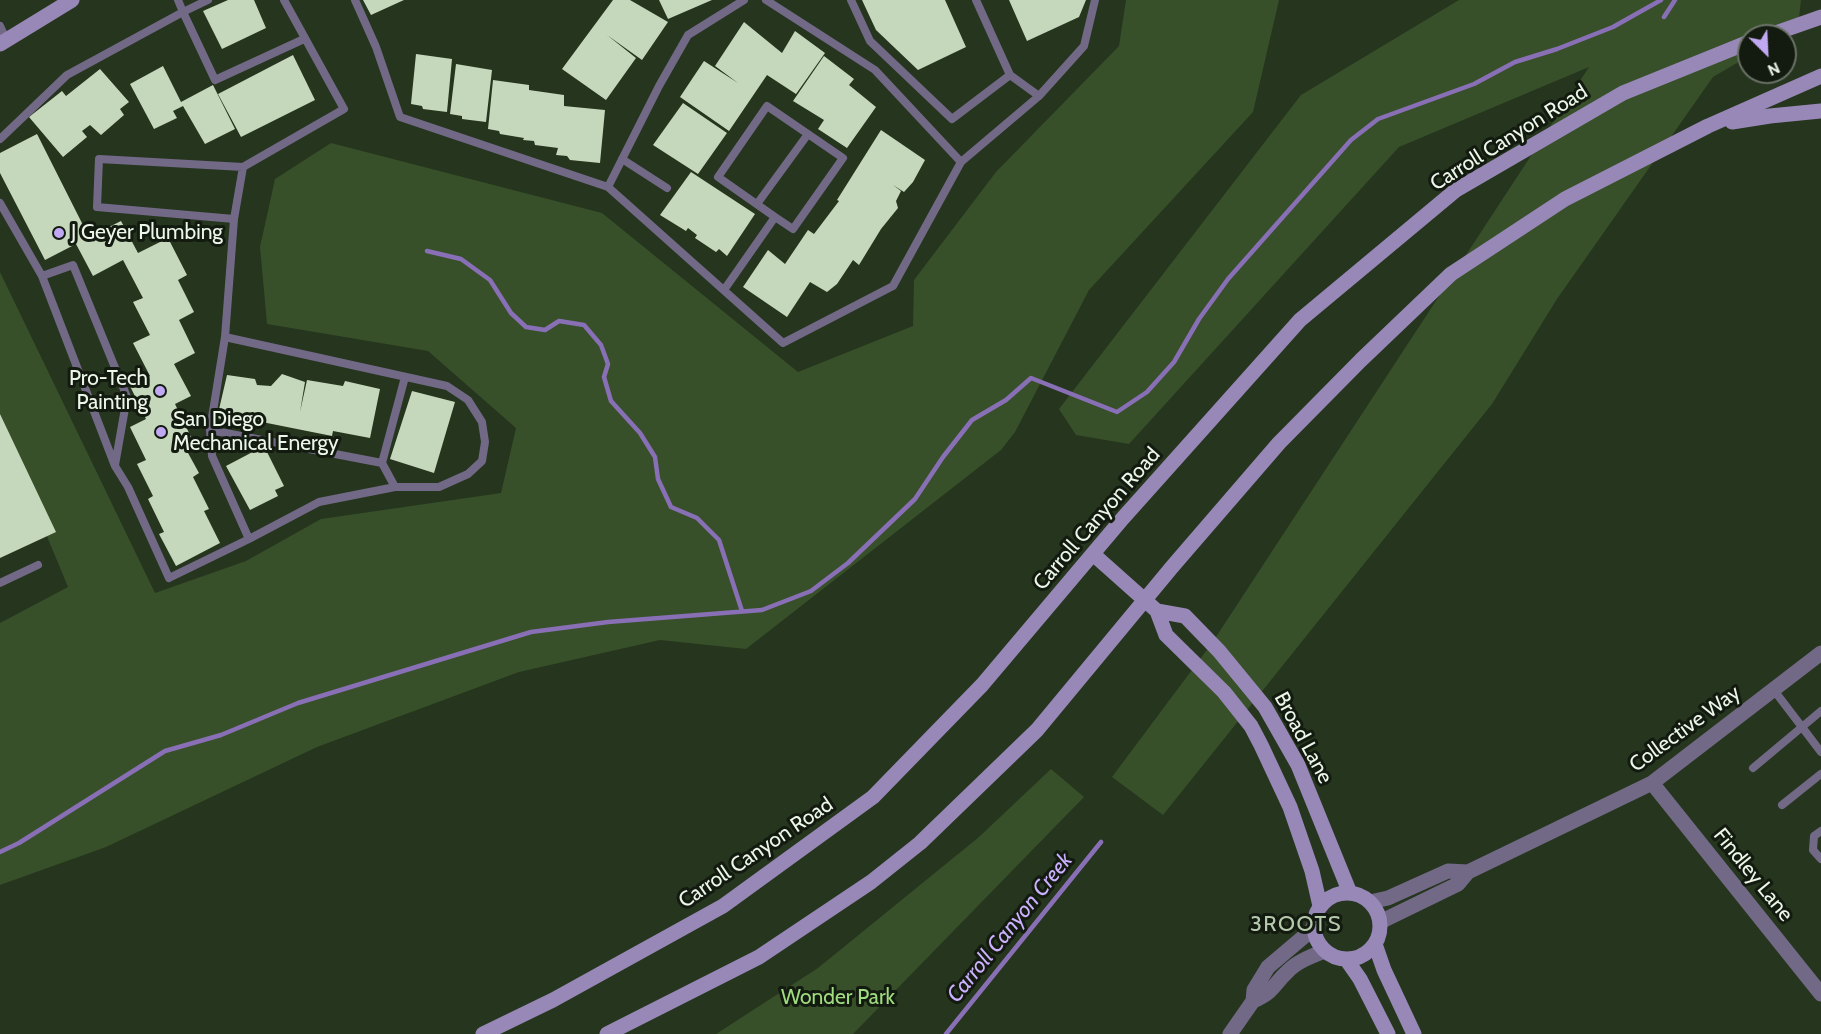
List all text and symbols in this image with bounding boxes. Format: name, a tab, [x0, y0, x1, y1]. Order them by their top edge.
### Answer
north arrow	[1737, 24, 1797, 84]
text: N	[1765, 58, 1783, 80]
street label: Carroll Canyon Road	[1426, 79, 1592, 197]
place label: J Geyer Plumbing	[71, 220, 223, 246]
marker: J Geyer Plumbing	[52, 226, 66, 240]
place label: Pro-Tech Painting	[69, 366, 148, 416]
marker: Pro-Tech Painting	[153, 384, 167, 398]
place label: San Diego Mechanical Energy	[173, 407, 339, 457]
marker: San Diego Mechanical Energy	[154, 425, 168, 439]
street label: Carroll Canyon Road	[1028, 443, 1166, 595]
street label: Collective Way	[1625, 680, 1745, 778]
street label: Broad Lane	[1268, 688, 1338, 788]
street label: Carroll Canyon Road	[674, 792, 838, 914]
street label: Findley Lane	[1708, 823, 1798, 927]
water label: Carroll Canyon Creek	[942, 848, 1078, 1008]
district label: 3ROOTS	[1250, 912, 1342, 938]
park label: Wonder Park	[781, 985, 895, 1011]

